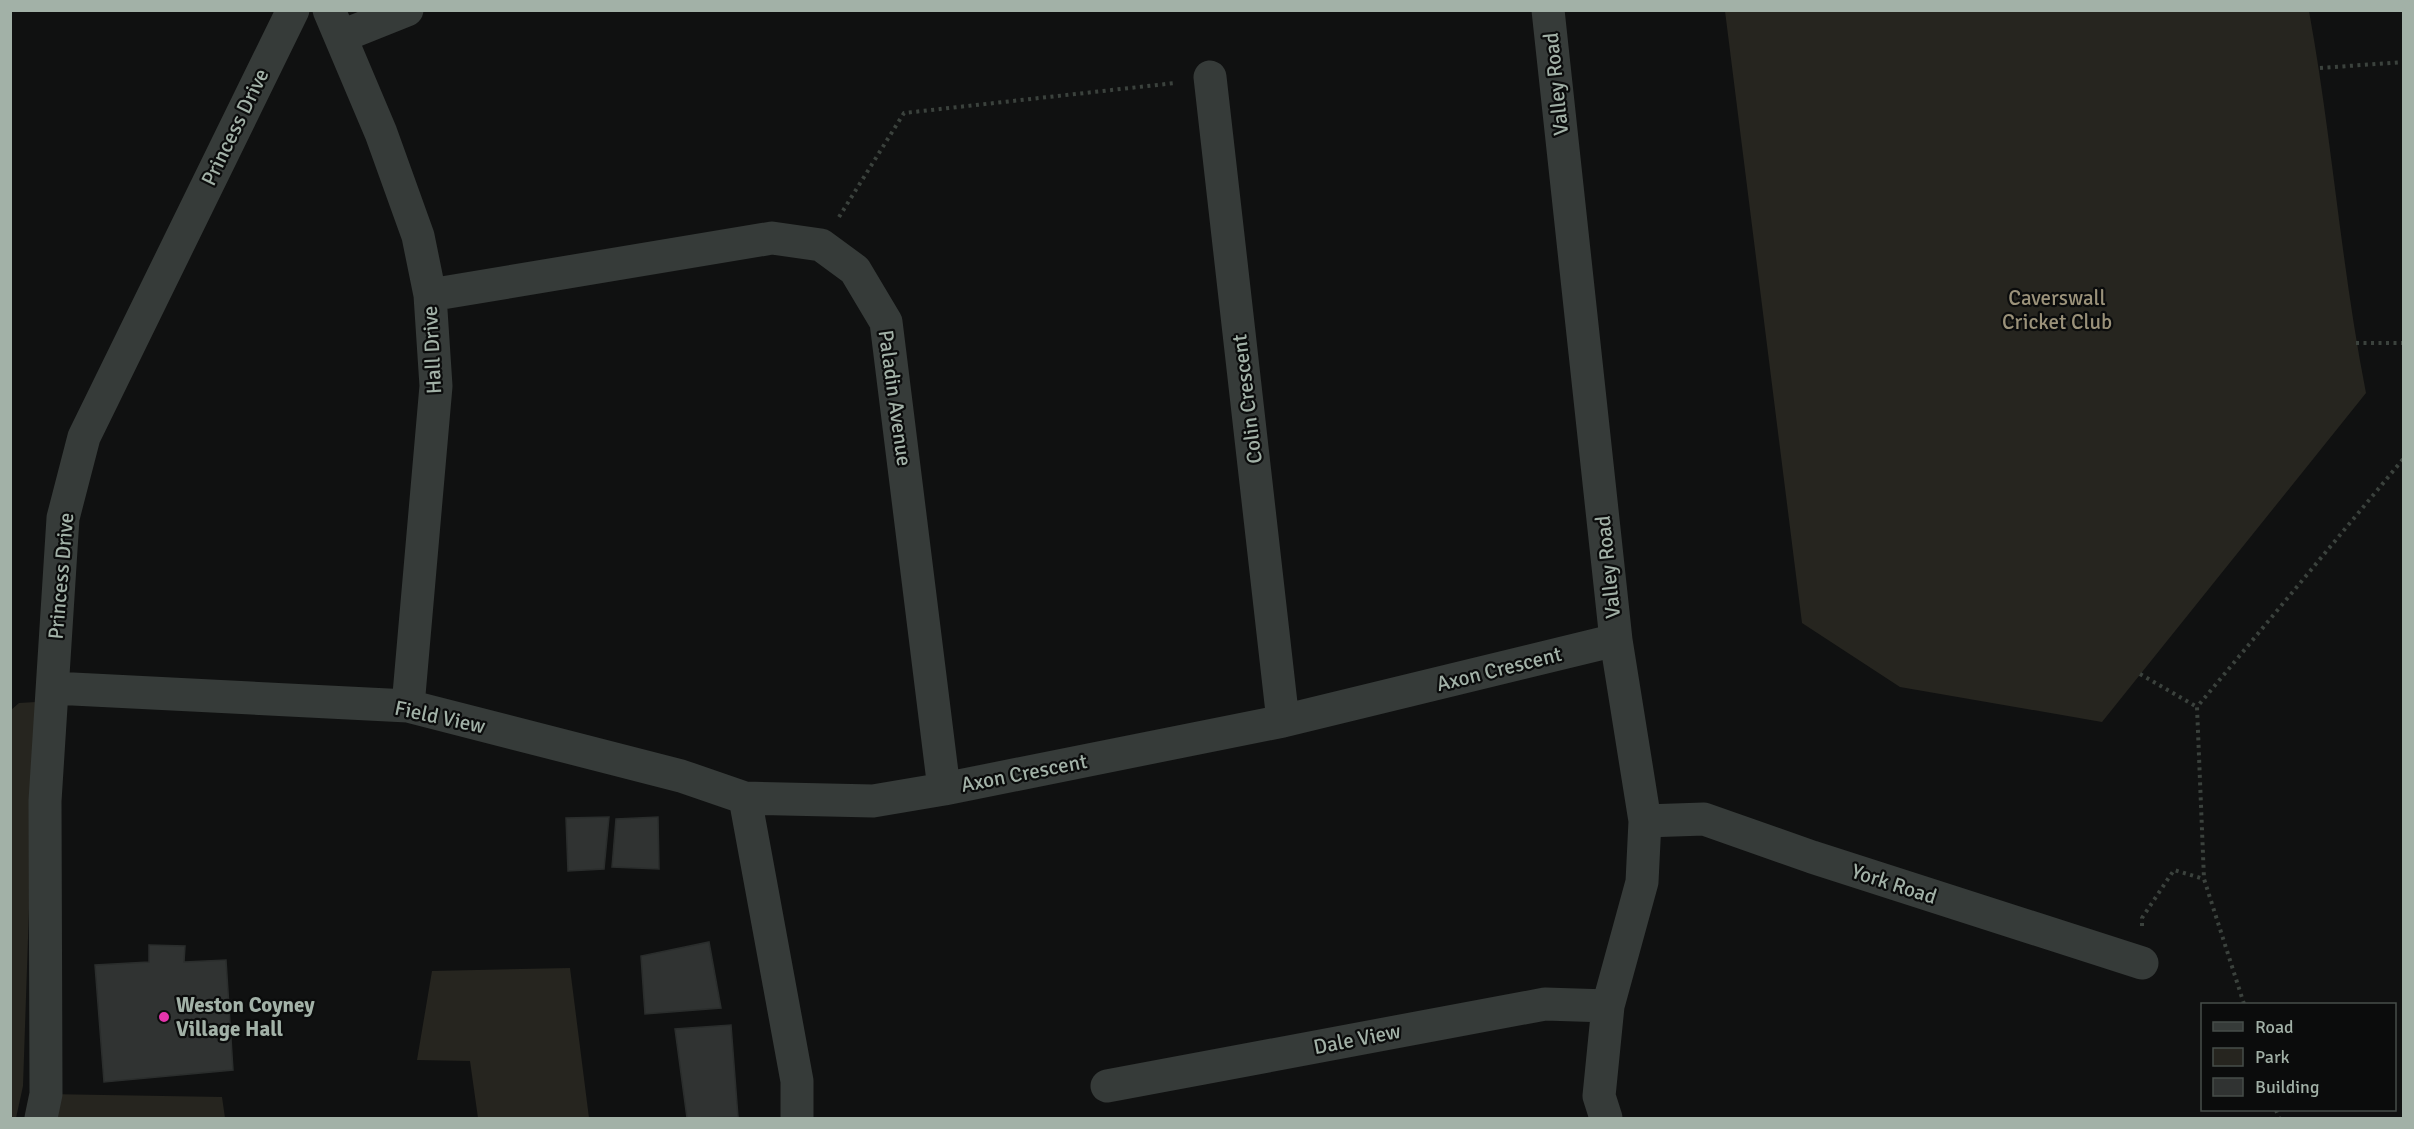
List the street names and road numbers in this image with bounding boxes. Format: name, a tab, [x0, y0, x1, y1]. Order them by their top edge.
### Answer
street label: Valley Road	[1538, 31, 1574, 137]
street label: Princess Drive	[195, 64, 275, 190]
street label: Hall Drive	[417, 305, 447, 395]
street label: Paladin Avenue	[873, 328, 917, 468]
street label: Colin Crescent	[1226, 333, 1268, 465]
street label: Princess Drive	[43, 512, 79, 640]
street label: Valley Road	[1590, 514, 1626, 620]
street label: Axon Crescent	[1434, 641, 1564, 697]
street label: Field View	[392, 695, 488, 739]
street label: Axon Crescent	[959, 748, 1089, 798]
street label: York Road	[1848, 858, 1940, 910]
street label: Dale View	[1311, 1018, 1403, 1060]

